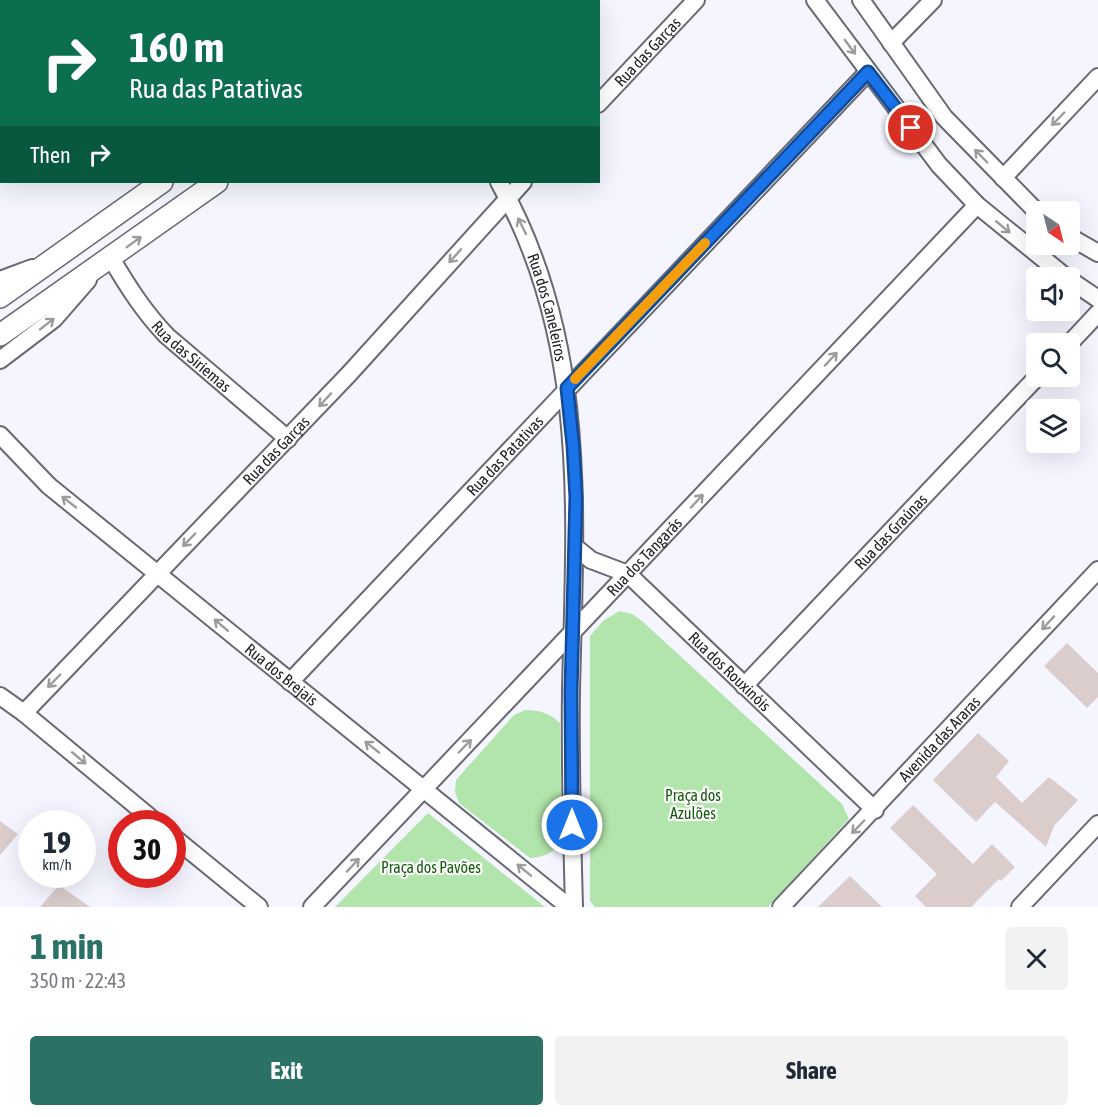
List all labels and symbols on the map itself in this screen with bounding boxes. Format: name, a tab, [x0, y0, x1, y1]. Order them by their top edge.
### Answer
street label: Rua das Garças	[611, 13, 684, 90]
one-way arrow	[844, 39, 856, 55]
pin	[885, 102, 936, 153]
one-way arrow	[1050, 112, 1065, 127]
one-way arrow	[973, 148, 988, 163]
north arrow	[1026, 201, 1080, 255]
one-way arrow	[515, 217, 527, 235]
one-way arrow	[995, 220, 1011, 233]
one-way arrow	[126, 235, 142, 248]
one-way arrow	[448, 248, 462, 263]
street label: Rua dos Caneleiros	[524, 251, 570, 363]
street label: Rua das Siriemas	[148, 317, 235, 396]
one-way arrow	[38, 318, 54, 331]
one-way arrow	[824, 352, 838, 367]
one-way arrow	[318, 392, 332, 407]
street label: Rua das Garças	[239, 412, 313, 488]
street label: Rua das Patativas	[463, 412, 547, 499]
street label: Rua das Graúnas	[851, 490, 931, 573]
one-way arrow	[690, 493, 704, 508]
one-way arrow	[61, 496, 77, 509]
street label: Rua dos Tangarás	[603, 513, 686, 599]
one-way arrow	[182, 533, 196, 548]
one-way arrow	[1041, 615, 1055, 630]
one-way arrow	[213, 618, 229, 631]
street label: Rua dos Rouxinóis	[685, 628, 775, 715]
street label: Rua dos Brejais	[242, 639, 322, 709]
one-way arrow	[47, 674, 61, 689]
street label: Avenida das Araras	[895, 692, 984, 785]
one-way arrow	[457, 739, 472, 754]
one-way arrow	[365, 741, 381, 754]
one-way arrow	[71, 752, 87, 765]
park label: Praça dos Azulões	[665, 786, 721, 822]
position arrow	[540, 793, 604, 857]
speed limit sign: 30	[108, 810, 186, 888]
one-way arrow	[851, 820, 865, 835]
one-way arrow	[345, 857, 360, 872]
park label: Praça dos Pavões	[381, 858, 481, 877]
one-way arrow	[516, 864, 532, 877]

